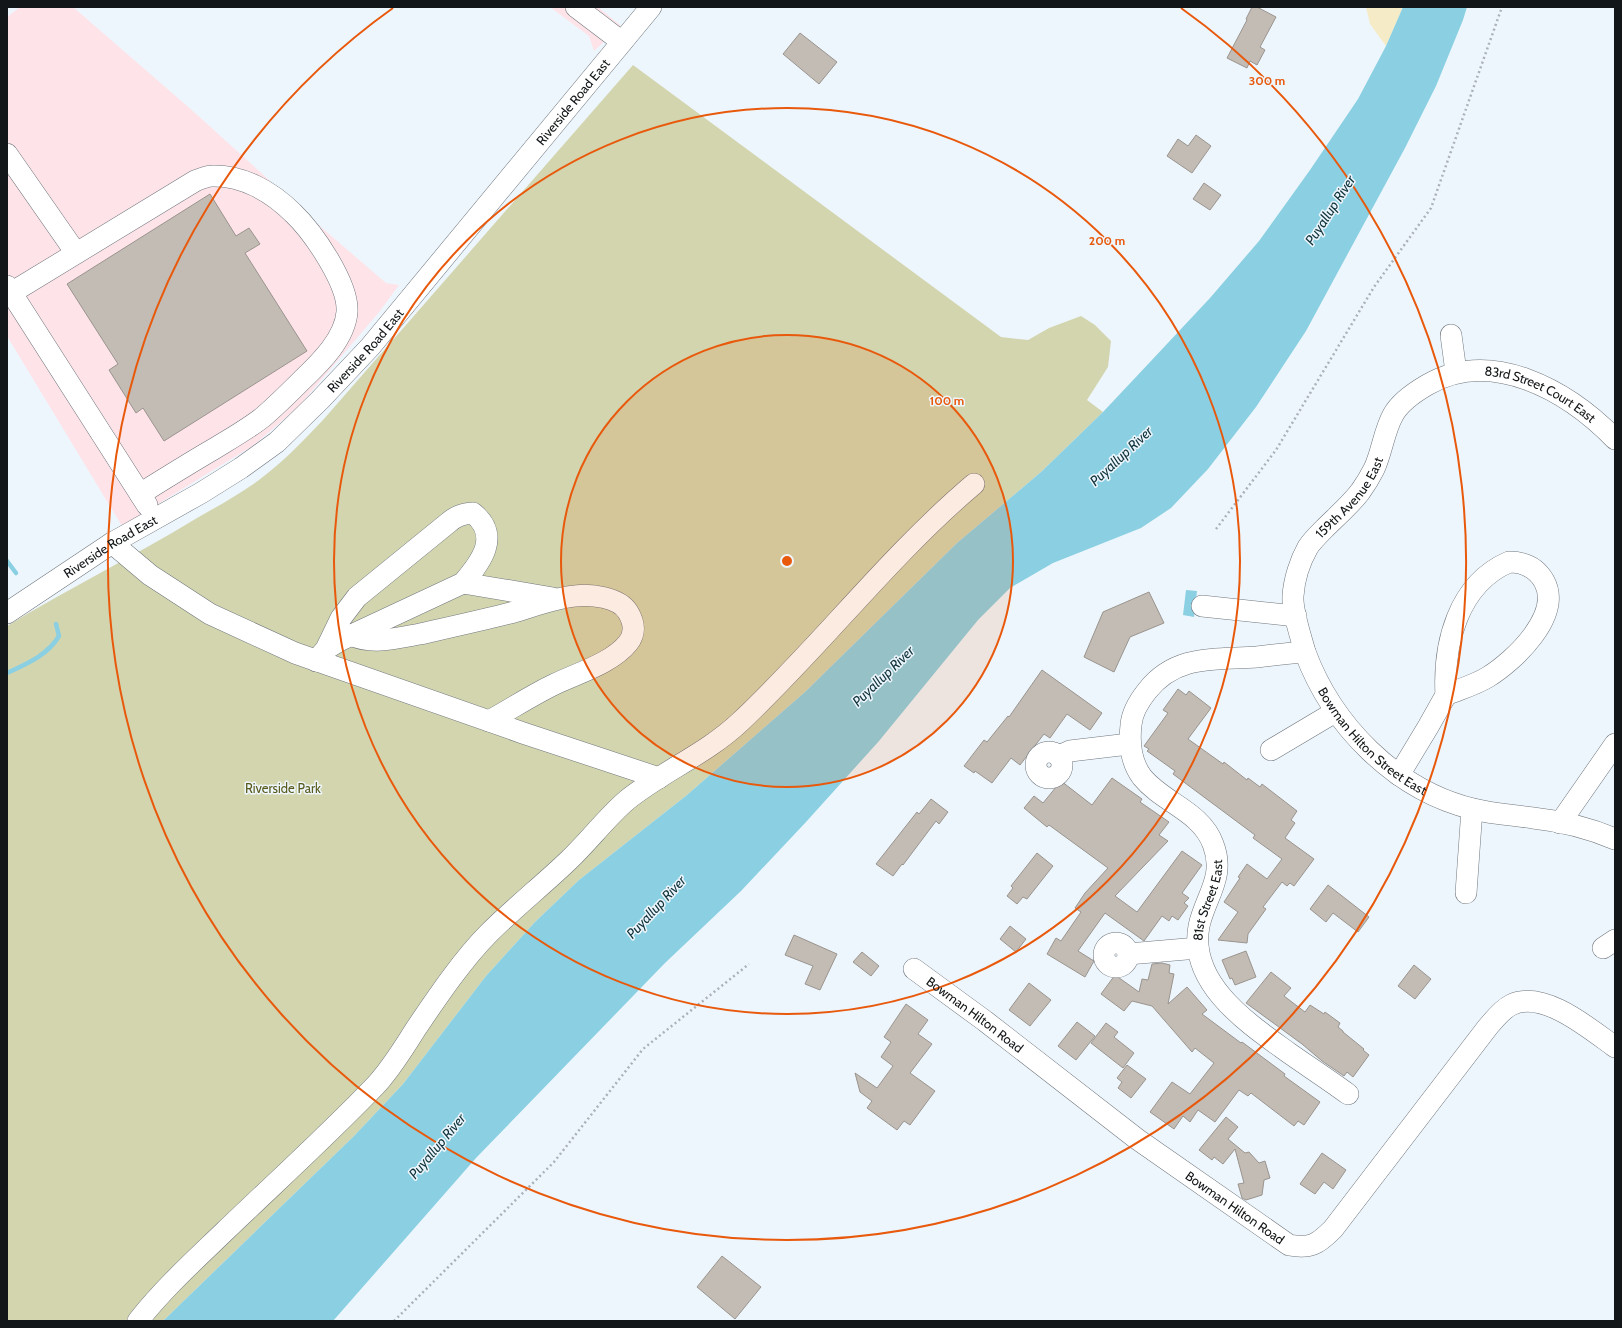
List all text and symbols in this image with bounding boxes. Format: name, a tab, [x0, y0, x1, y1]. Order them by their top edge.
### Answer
street label: Riverside Road East	[532, 55, 613, 148]
text: 300 m	[1249, 73, 1285, 88]
water label: Puyallup River	[1301, 171, 1360, 248]
text: 200 m	[1089, 233, 1125, 248]
street label: Riverside Road East	[323, 305, 407, 396]
street label: 83rd Street Court East	[1484, 363, 1600, 426]
text: 100 m	[930, 393, 964, 408]
water label: Puyallup River	[1086, 422, 1157, 490]
street label: 159th Avenue East	[1312, 454, 1386, 541]
street label: Riverside Road East	[60, 511, 160, 581]
centre of rings	[780, 554, 794, 568]
water label: Puyallup River	[848, 641, 918, 710]
street label: Bowman Hilton Street East	[1315, 684, 1430, 799]
park label: Riverside Park	[245, 780, 321, 796]
street label: 81st Street East	[1190, 858, 1225, 941]
water label: Puyallup River	[622, 871, 690, 942]
street label: Bowman Hilton Road	[923, 973, 1027, 1056]
water label: Puyallup River	[405, 1109, 470, 1182]
street label: Bowman Hilton Road	[1183, 1167, 1288, 1247]

